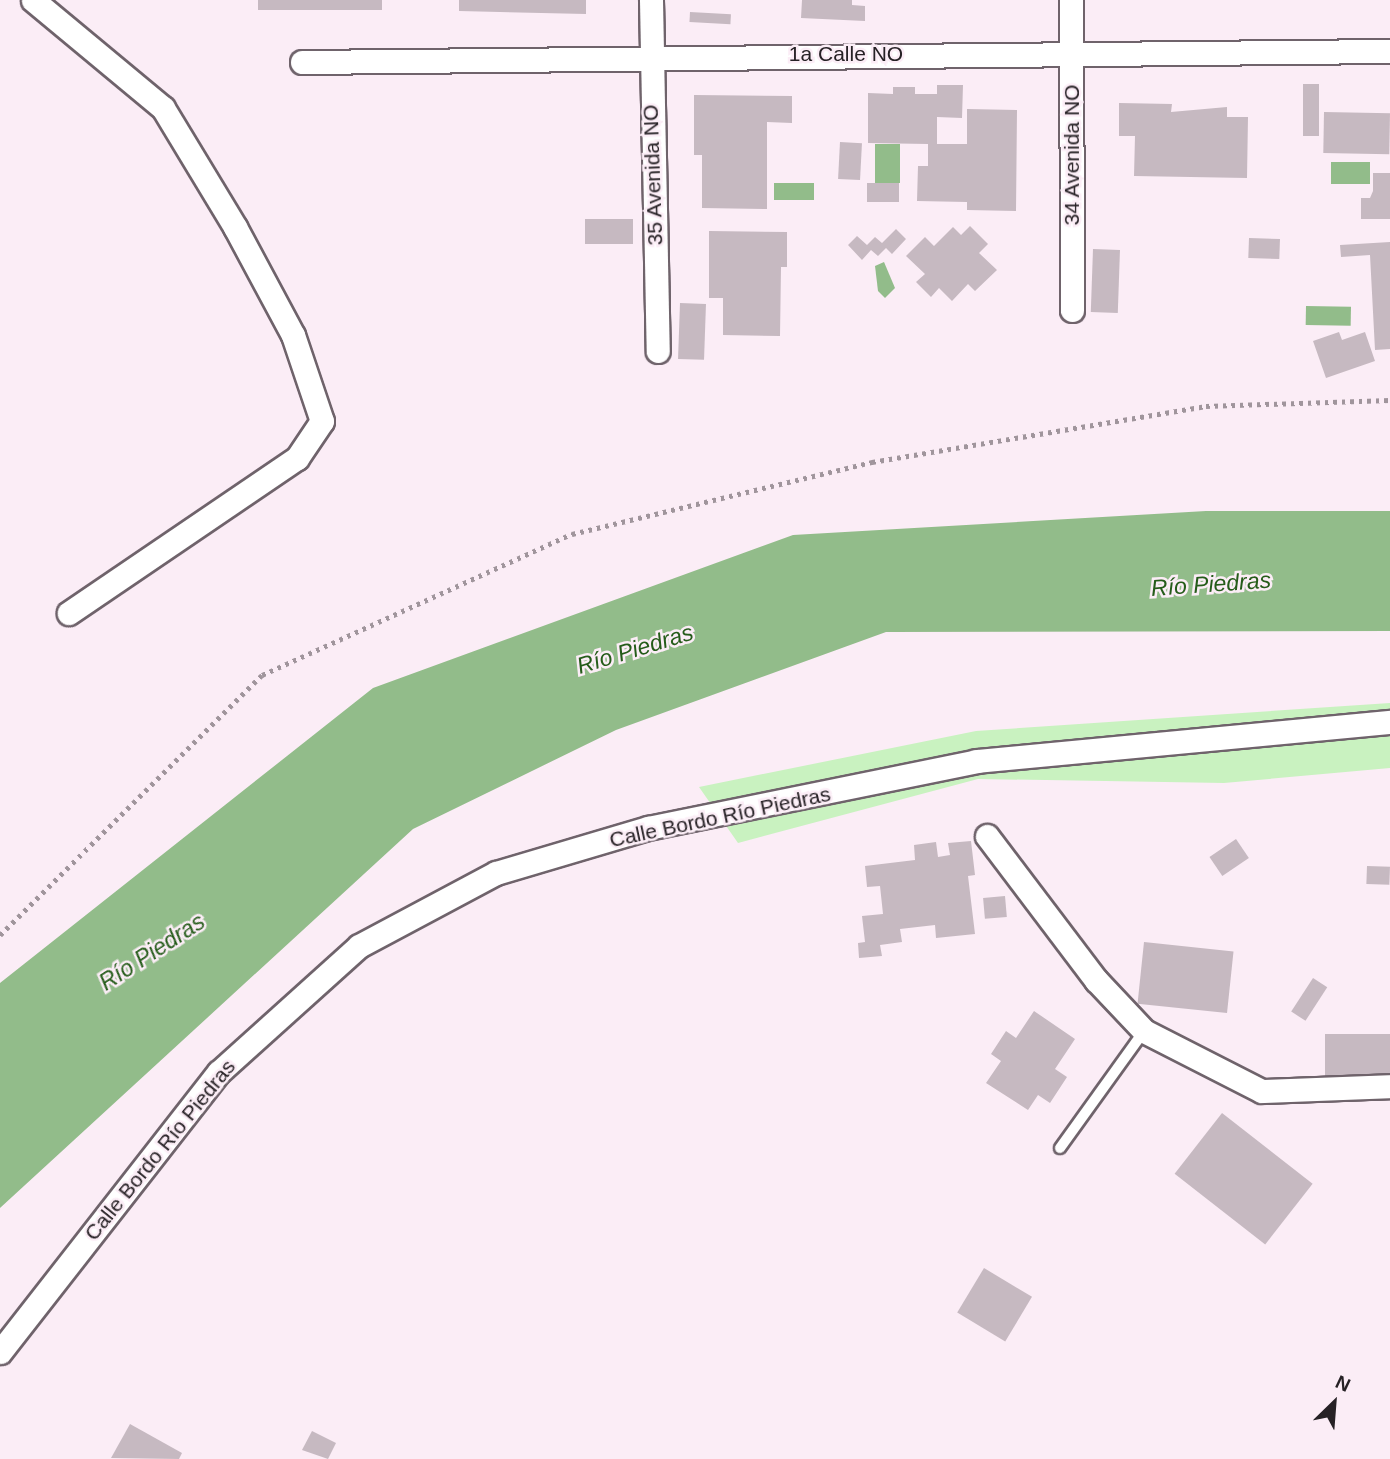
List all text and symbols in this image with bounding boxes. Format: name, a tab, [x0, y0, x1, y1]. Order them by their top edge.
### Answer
street label: 1a Calle NO	[789, 41, 903, 67]
street label: 34 Avenida NO	[1059, 84, 1085, 226]
street label: 35 Avenida NO	[638, 104, 668, 246]
water label: Río Piedras	[1150, 566, 1272, 602]
water label: Río Piedras	[574, 618, 696, 680]
street label: Calle Bordo Río Piedras	[607, 781, 833, 853]
water label: Río Piedras	[94, 908, 210, 996]
street label: Calle Bordo Río Piedras	[79, 1055, 241, 1245]
north arrow	[1299, 1368, 1369, 1438]
text: N	[1332, 1371, 1354, 1396]

